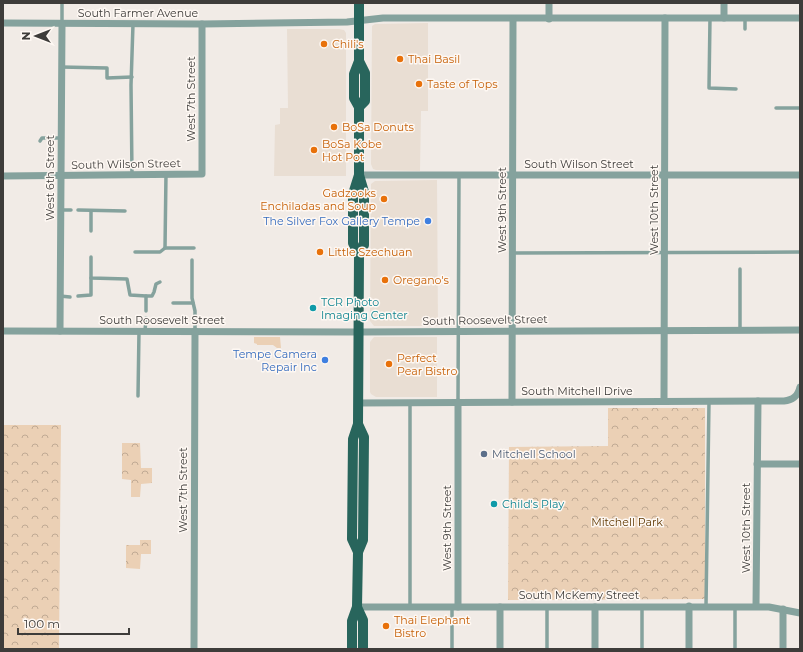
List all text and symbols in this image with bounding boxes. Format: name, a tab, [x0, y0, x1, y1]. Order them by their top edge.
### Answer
street label: South Farmer Avenue	[78, 6, 199, 20]
north arrow	[16, 16, 56, 56]
text: N	[19, 32, 33, 40]
place label: Chili's	[332, 37, 364, 51]
marker: Chili's	[319, 39, 329, 49]
place label: Thai Basil	[408, 52, 460, 66]
marker: Thai Basil	[395, 54, 405, 64]
street label: West 7th Street	[184, 56, 198, 142]
place label: Taste of Tops	[427, 77, 498, 91]
marker: Taste of Tops	[414, 79, 424, 89]
place label: BoSa Donuts	[342, 120, 415, 134]
marker: BoSa Donuts	[329, 122, 339, 132]
street label: West 6th Street	[43, 135, 57, 221]
place label: BoSa Kobe Hot Pot	[322, 137, 382, 164]
marker: BoSa Kobe Hot Pot	[309, 145, 319, 155]
street label: South Wilson Street	[71, 156, 181, 172]
street label: South Wilson Street	[524, 157, 634, 171]
street label: West 10th Street	[647, 164, 661, 255]
street label: West 9th Street	[495, 167, 509, 253]
place label: Gadzooks Enchiladas and Soup	[260, 186, 377, 213]
marker: Gadzooks Enchiladas and Soup	[379, 194, 389, 204]
place label: The Silver Fox Gallery Tempe	[263, 214, 420, 228]
marker: The Silver Fox Gallery Tempe	[423, 216, 433, 226]
place label: Little Szechuan	[328, 245, 412, 259]
marker: Little Szechuan	[315, 247, 325, 257]
place label: Oregano's	[393, 273, 450, 287]
marker: Oregano's	[380, 275, 390, 285]
place label: TCR Photo Imaging Center	[321, 295, 408, 322]
marker: TCR Photo Imaging Center	[308, 303, 318, 313]
street label: South Roosevelt Street	[422, 312, 548, 328]
street label: South Roosevelt Street	[99, 313, 225, 327]
place label: Tempe Camera Repair Inc	[233, 347, 317, 374]
place label: Perfect Pear Bistro	[397, 351, 457, 378]
marker: Tempe Camera Repair Inc	[320, 355, 330, 365]
marker: Perfect Pear Bistro	[384, 359, 394, 369]
street label: South Mitchell Drive	[521, 384, 633, 398]
street label: West 7th Street	[176, 447, 190, 533]
place label: Mitchell School	[492, 447, 576, 461]
marker: Mitchell School	[479, 449, 489, 459]
street label: West 10th Street	[739, 482, 753, 573]
street label: West 9th Street	[440, 485, 454, 571]
place label: Child's Play	[502, 497, 564, 511]
marker: Child's Play	[489, 499, 499, 509]
park label: Mitchell Park	[591, 515, 663, 529]
street label: South McKemy Street	[519, 588, 640, 602]
scale bar	[18, 610, 129, 636]
place label: Thai Elephant Bistro	[394, 613, 471, 640]
text: 100 m	[24, 616, 60, 631]
marker: Thai Elephant Bistro	[381, 621, 391, 631]

